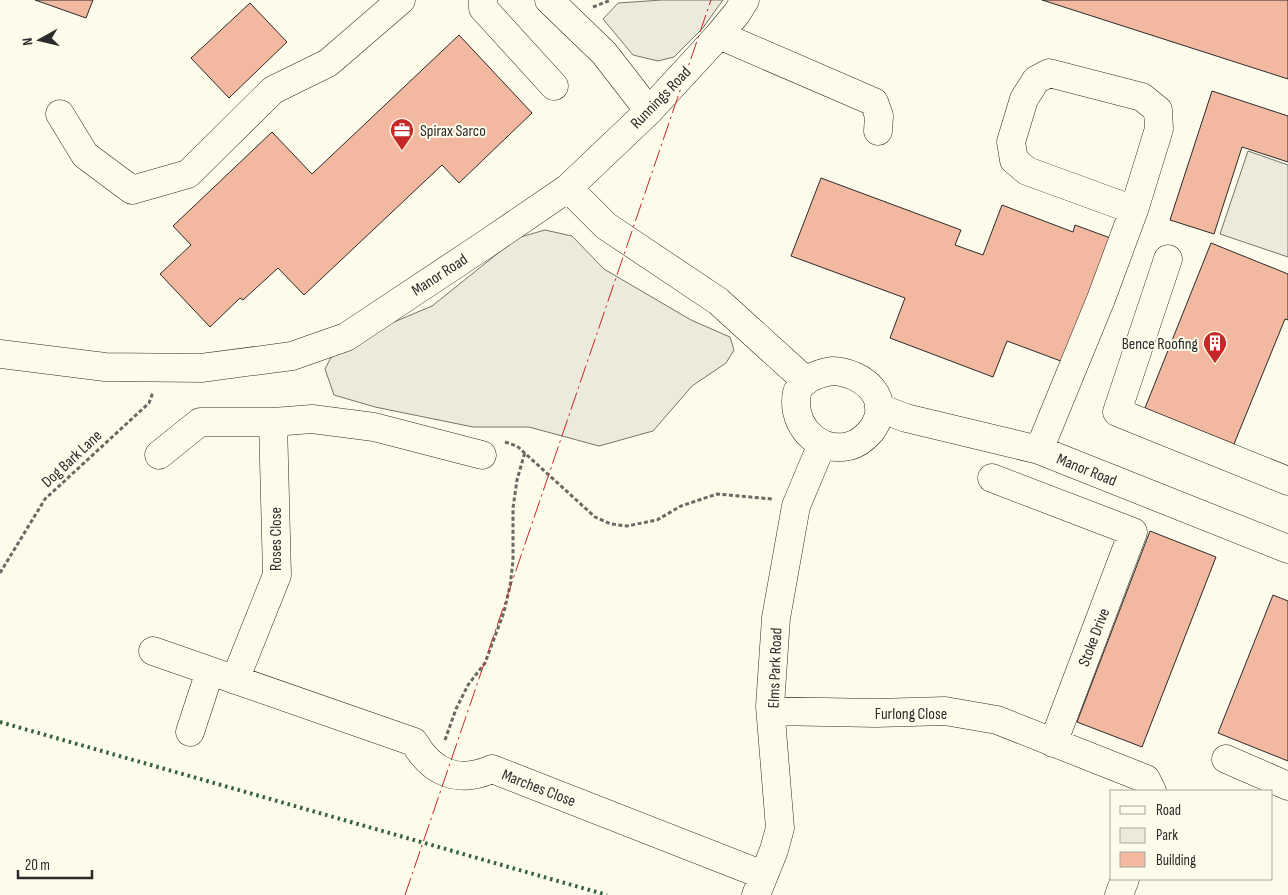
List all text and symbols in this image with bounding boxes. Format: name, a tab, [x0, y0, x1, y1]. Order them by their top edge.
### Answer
north arrow	[15, 15, 65, 65]
text: N	[19, 37, 37, 47]
street label: Runnings Road	[627, 63, 695, 133]
office icon: Spirax Sarco	[389, 117, 415, 151]
place label: Spirax Sarco	[420, 122, 486, 141]
street label: Manor Road	[408, 250, 471, 300]
building icon: Bence Roofing	[1202, 330, 1228, 364]
place label: Bence Roofing	[1122, 335, 1198, 354]
street label: Dog Bark Lane	[38, 426, 106, 492]
street label: Manor Road	[1054, 450, 1119, 491]
street label: Roses Close	[267, 507, 286, 571]
street label: Stoke Drive	[1075, 606, 1114, 669]
street label: Elms Park Road	[765, 627, 786, 709]
street label: Furlong Close	[875, 705, 947, 724]
street label: Marches Close	[499, 766, 578, 811]
legend	[1110, 790, 1273, 880]
text: Road	[1156, 801, 1181, 820]
text: Park	[1156, 826, 1178, 845]
scale bar	[18, 848, 91, 880]
text: Building	[1156, 851, 1196, 870]
text: 20 m	[25, 856, 50, 875]

